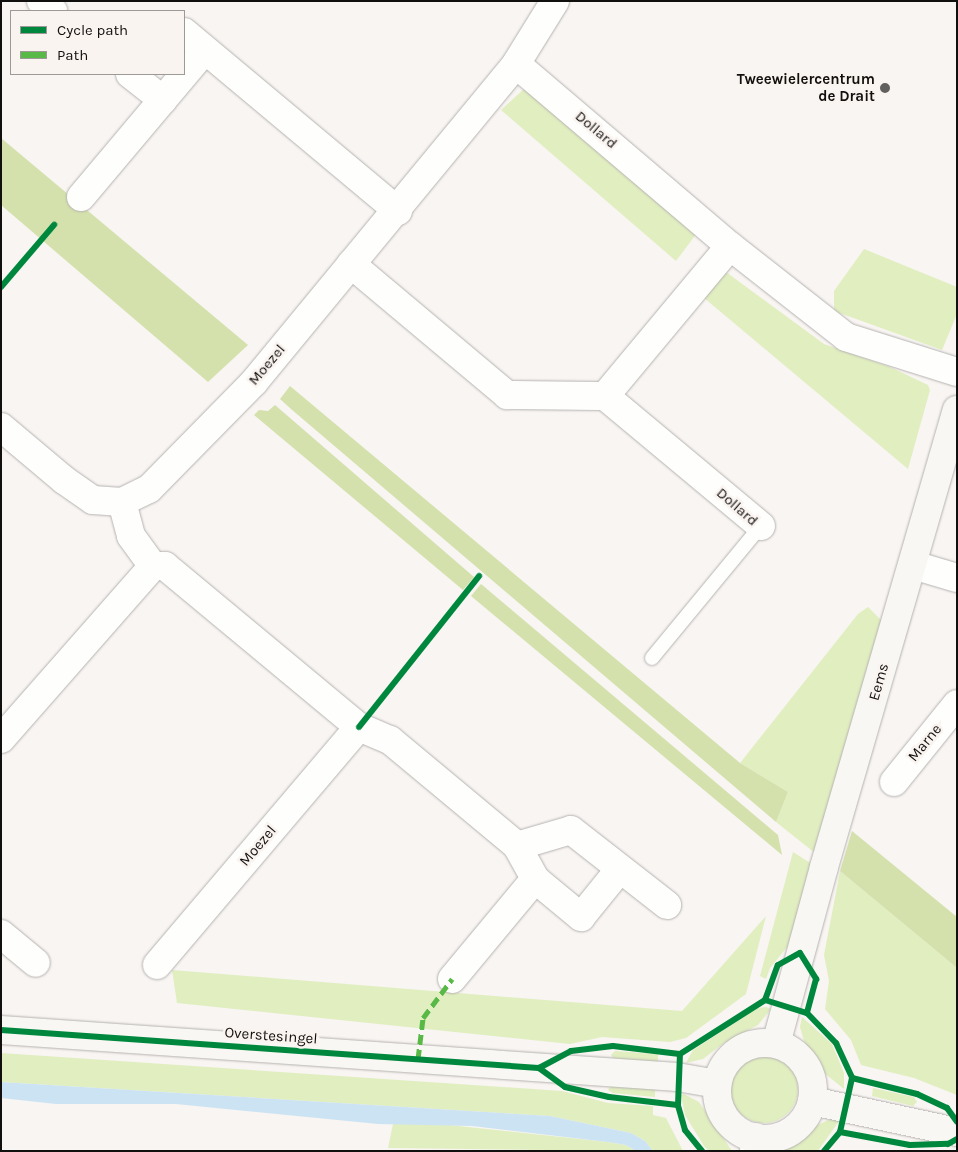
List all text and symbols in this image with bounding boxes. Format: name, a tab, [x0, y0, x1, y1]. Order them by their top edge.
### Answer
legend	[10, 10, 185, 75]
text: Cycle path	[57, 21, 128, 39]
text: Path	[57, 46, 88, 64]
place label: Tweewielercentrum de Drait	[737, 70, 875, 105]
marker: Tweewielercentrum de Drait	[879, 82, 891, 94]
street label: Dollard	[571, 107, 621, 153]
street label: Moezel	[245, 341, 289, 389]
street label: Dollard	[713, 484, 761, 530]
street label: Eems	[865, 661, 893, 703]
street label: Marne	[904, 721, 946, 765]
street label: Moezel	[236, 822, 280, 870]
street label: Overstesingel	[224, 1024, 318, 1048]

